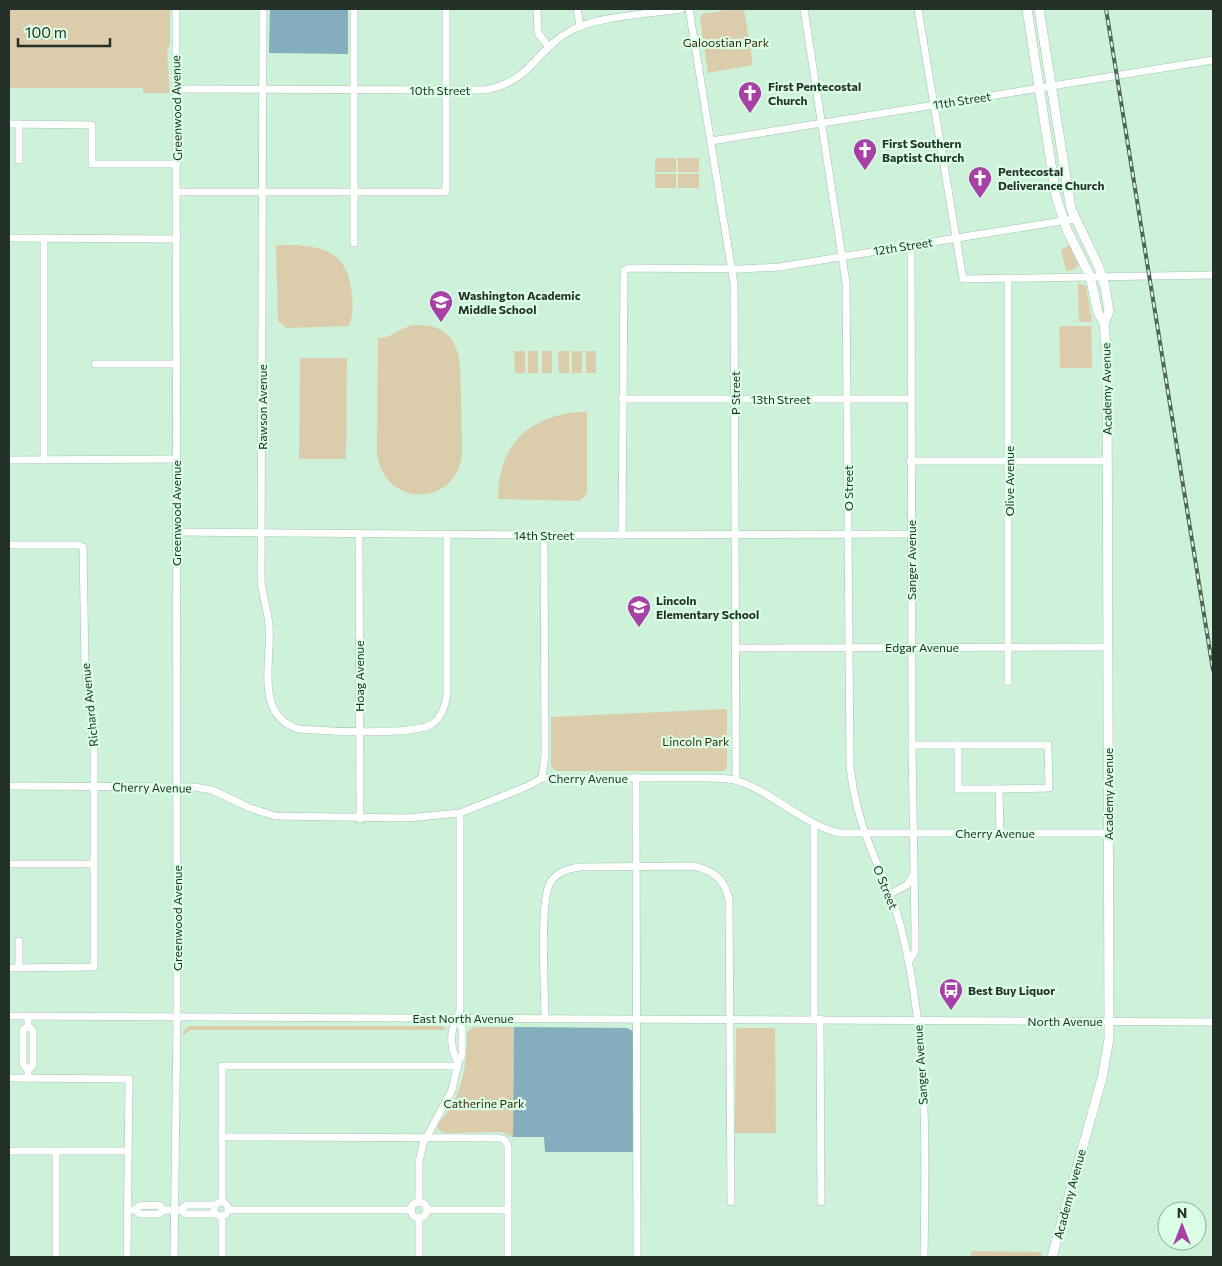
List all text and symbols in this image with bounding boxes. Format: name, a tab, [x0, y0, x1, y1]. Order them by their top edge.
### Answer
scale bar	[18, 15, 110, 47]
text: 100 m	[25, 23, 67, 41]
park label: Galoostian Park	[683, 35, 770, 49]
street label: Greenwood Avenue	[168, 55, 184, 161]
place label: First Pentecostal Church	[768, 79, 861, 107]
church icon: First Pentecostal Church	[737, 80, 763, 114]
street label: 10th Street	[410, 83, 471, 97]
street label: 11th Street	[932, 89, 992, 111]
place label: First Southern Baptist Church	[882, 136, 964, 164]
church icon: First Southern Baptist Church	[852, 137, 878, 171]
place label: Pentecostal Deliverance Church	[998, 164, 1104, 192]
church icon: Pentecostal Deliverance Church	[967, 165, 993, 199]
street label: 12th Street	[872, 234, 934, 258]
place label: Washington Academic Middle School	[458, 288, 581, 316]
school or university icon: Washington Academic Middle School	[428, 289, 454, 323]
street label: Academy Avenue	[1098, 343, 1114, 435]
street label: Rawson Avenue	[255, 364, 269, 450]
street label: P Street	[728, 371, 742, 415]
street label: 13th Street	[751, 392, 811, 406]
street label: Olive Avenue	[1002, 446, 1016, 516]
street label: Greenwood Avenue	[169, 460, 183, 566]
street label: O Street	[841, 465, 855, 511]
street label: Sanger Avenue	[904, 520, 918, 600]
street label: 14th Street	[514, 528, 574, 542]
place label: Lincoln Elementary School	[656, 593, 759, 621]
school or university icon: Lincoln Elementary School	[626, 594, 652, 628]
street label: Hoag Avenue	[352, 640, 366, 712]
street label: Edgar Avenue	[885, 640, 959, 654]
street label: Richard Avenue	[78, 662, 100, 748]
park label: Lincoln Park	[662, 734, 730, 748]
street label: Academy Avenue	[1101, 748, 1115, 840]
street label: Cherry Avenue	[548, 771, 628, 785]
street label: Cherry Avenue	[112, 779, 192, 795]
street label: Cherry Avenue	[955, 826, 1035, 840]
street label: O Street	[871, 863, 901, 911]
street label: Greenwood Avenue	[170, 865, 184, 971]
bus stop icon: Best Buy Liquor	[938, 977, 964, 1011]
place label: Best Buy Liquor	[968, 983, 1055, 997]
street label: East North Avenue	[412, 1011, 514, 1025]
street label: North Avenue	[1027, 1014, 1103, 1028]
street label: Sanger Avenue	[910, 1025, 930, 1105]
park label: Catherine Park	[443, 1096, 525, 1110]
street label: Academy Avenue	[1050, 1148, 1088, 1240]
north arrow	[1157, 1201, 1207, 1251]
text: N	[1177, 1204, 1187, 1221]

